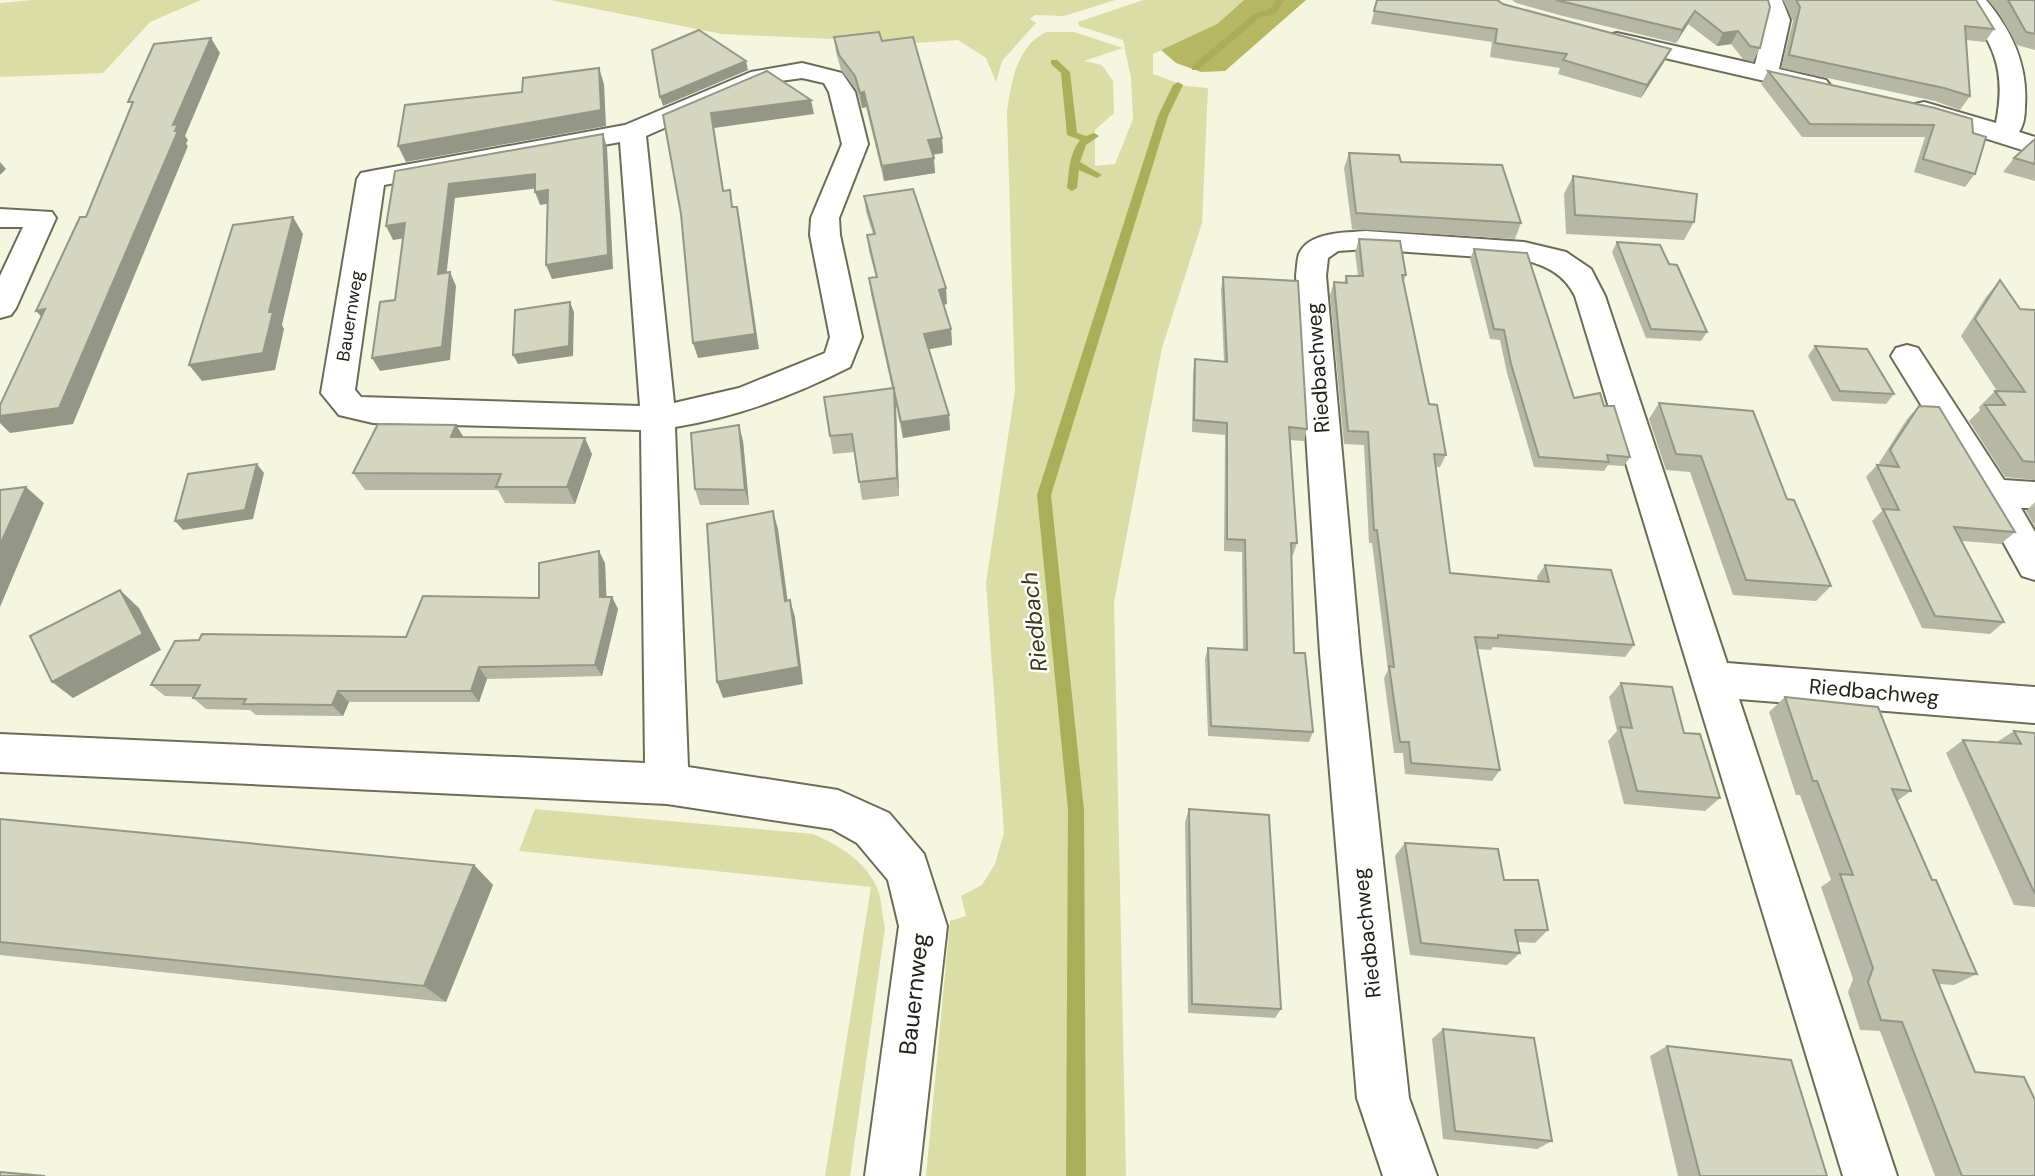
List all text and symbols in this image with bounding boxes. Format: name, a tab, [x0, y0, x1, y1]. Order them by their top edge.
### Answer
street label: Bauernweg	[331, 269, 369, 363]
street label: Riedbachweg	[1299, 302, 1337, 434]
water label: Riedbach	[1014, 571, 1054, 673]
street label: Riedbachweg	[1808, 672, 1940, 712]
street label: Riedbachweg	[1346, 866, 1388, 999]
street label: Bauernweg	[892, 931, 935, 1056]

